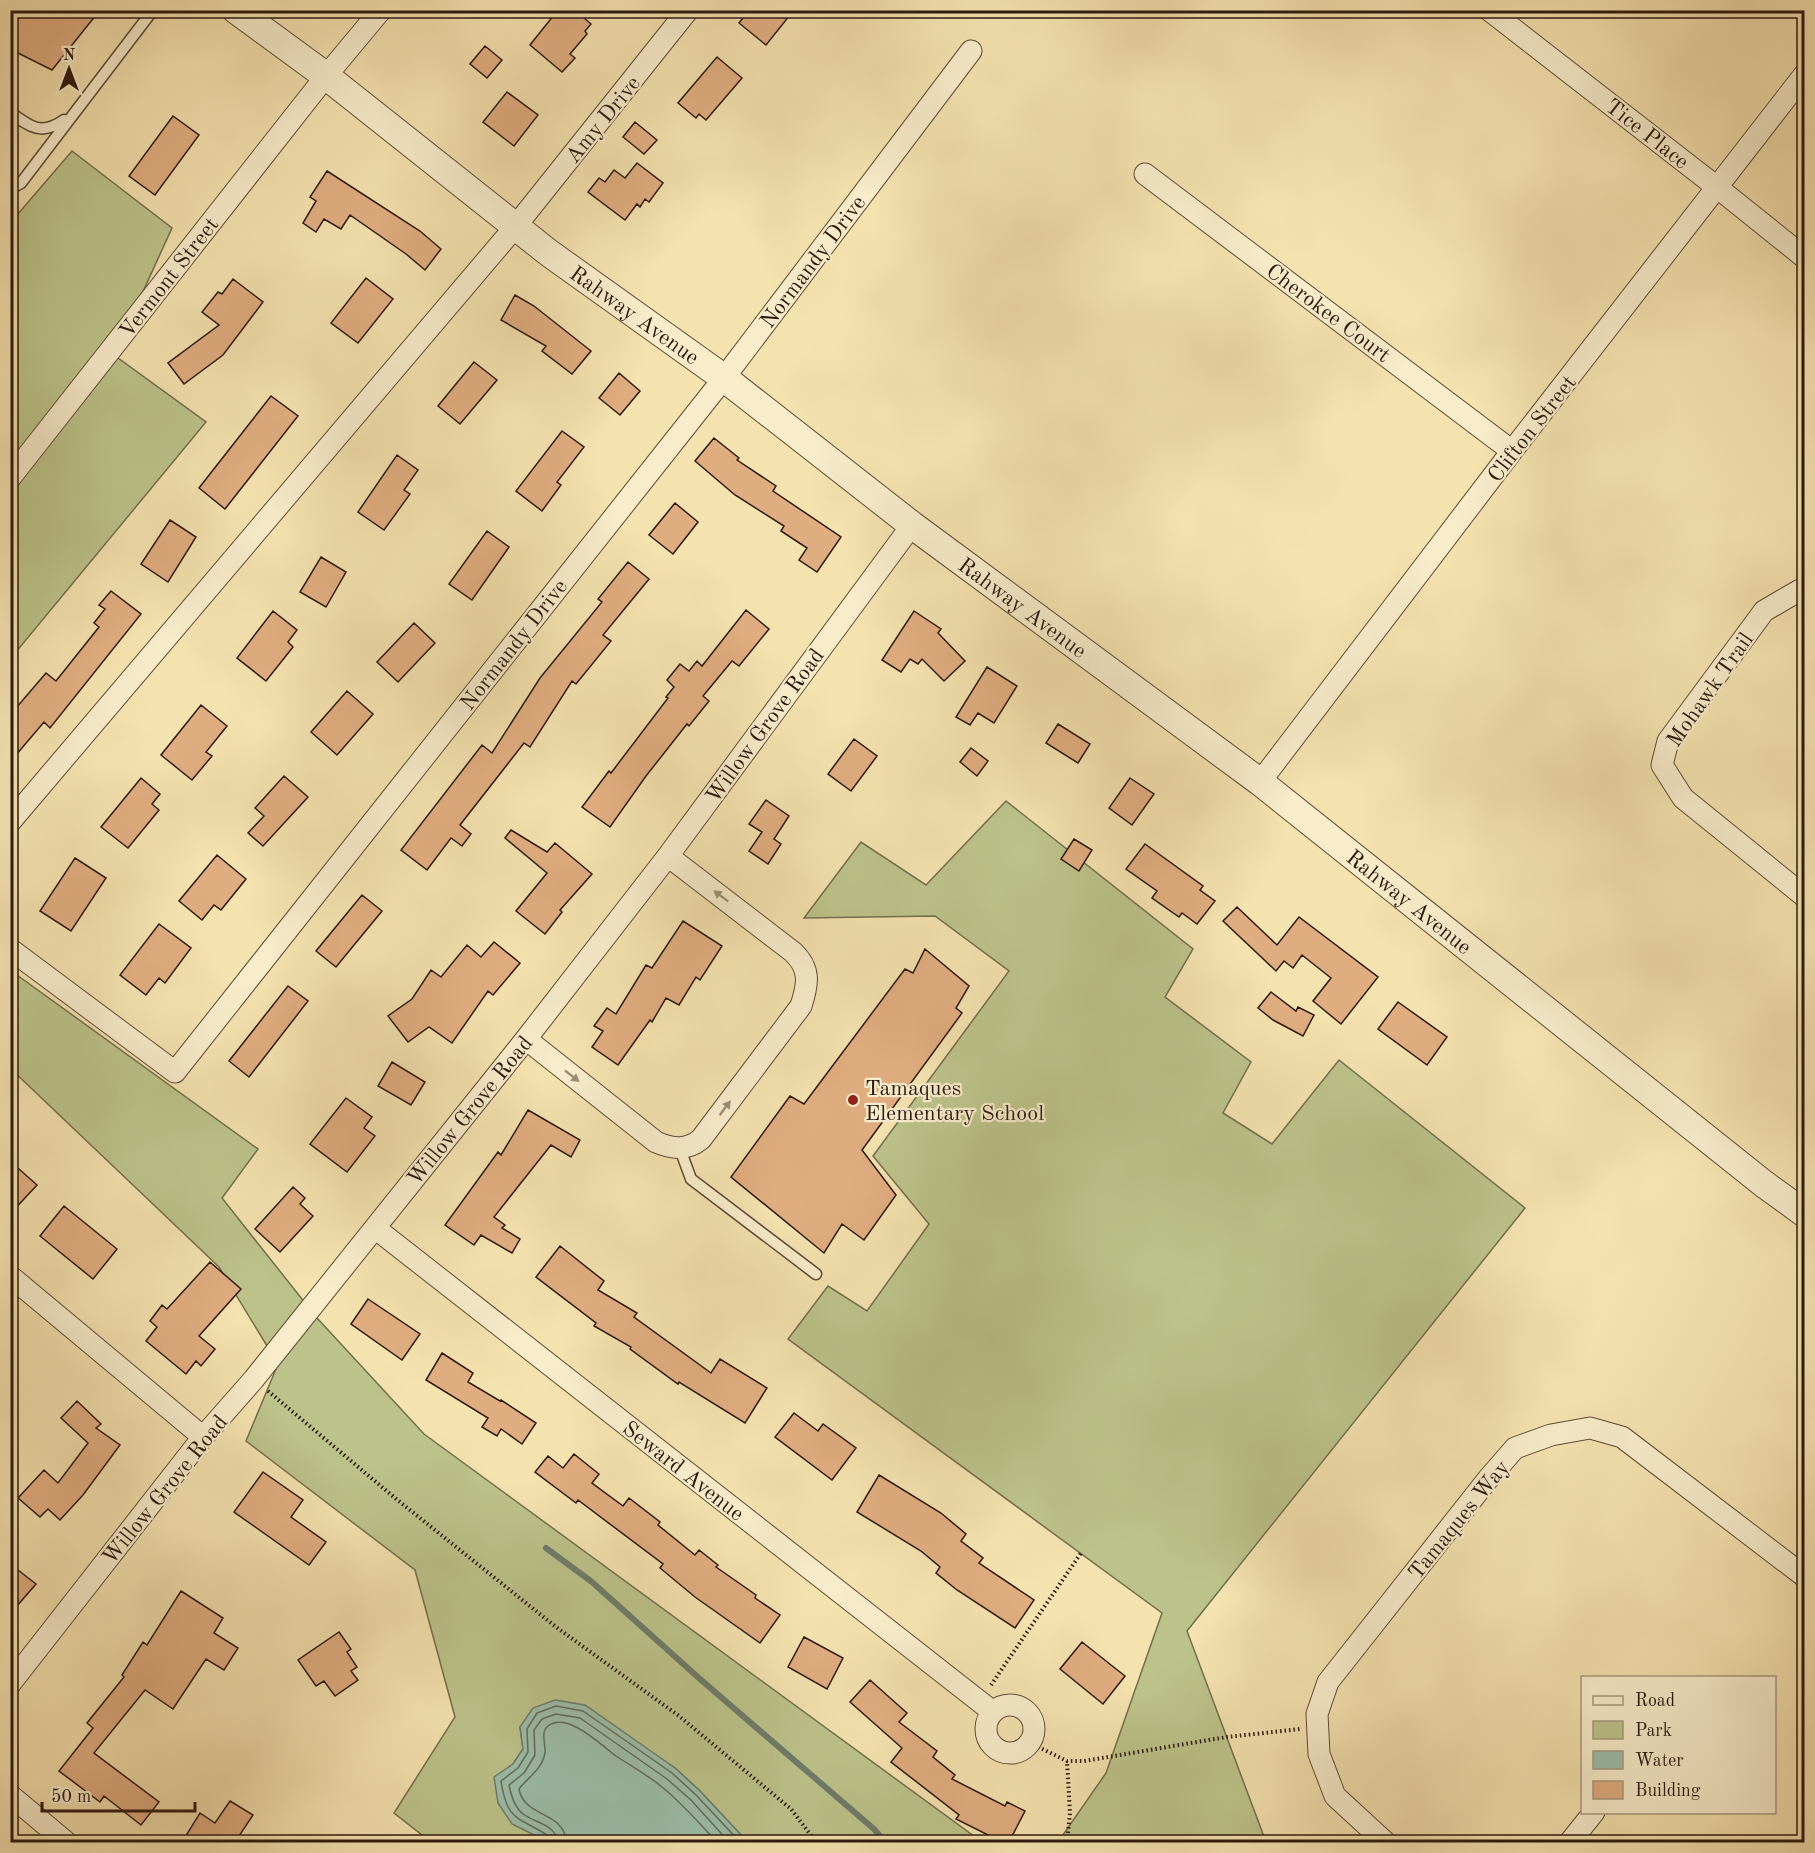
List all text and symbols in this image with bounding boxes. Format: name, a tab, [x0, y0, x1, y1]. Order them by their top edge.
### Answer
north arrow	[39, 39, 99, 99]
text: N	[63, 48, 76, 64]
street label: Amy Drive	[562, 73, 645, 168]
street label: Tice Place	[1601, 95, 1693, 174]
street label: Normandy Drive	[757, 192, 870, 332]
street label: Vermont Street	[116, 214, 223, 343]
street label: Cherokee Court	[1262, 260, 1394, 367]
street label: Rahway Avenue	[565, 263, 703, 370]
street label: Clifton Street	[1484, 372, 1581, 487]
street label: Rahway Avenue	[954, 554, 1090, 663]
street label: Normandy Drive	[457, 576, 572, 715]
street label: Mohawk Trail	[1663, 629, 1758, 751]
street label: Willow Grove Road	[702, 645, 829, 807]
street label: Rahway Avenue	[1342, 847, 1475, 959]
one-way arrow	[713, 890, 729, 902]
street label: Willow Grove Road	[404, 1032, 537, 1190]
one-way arrow	[564, 1069, 580, 1082]
place label: Tamaques Elementary School	[865, 1078, 1044, 1125]
marker: Tamaques Elementary School	[846, 1093, 860, 1107]
one-way arrow	[718, 1100, 731, 1116]
street label: Willow Grove Road	[99, 1411, 232, 1569]
street label: Seward Avenue	[618, 1417, 748, 1526]
street label: Tamaques Way	[1405, 1456, 1514, 1584]
legend	[1581, 1676, 1776, 1814]
text: Road	[1635, 1692, 1675, 1710]
text: Park	[1635, 1722, 1672, 1740]
text: Water	[1635, 1752, 1684, 1770]
scale bar	[42, 1775, 195, 1813]
text: Building	[1635, 1782, 1701, 1800]
text: 50 m	[51, 1788, 91, 1806]

